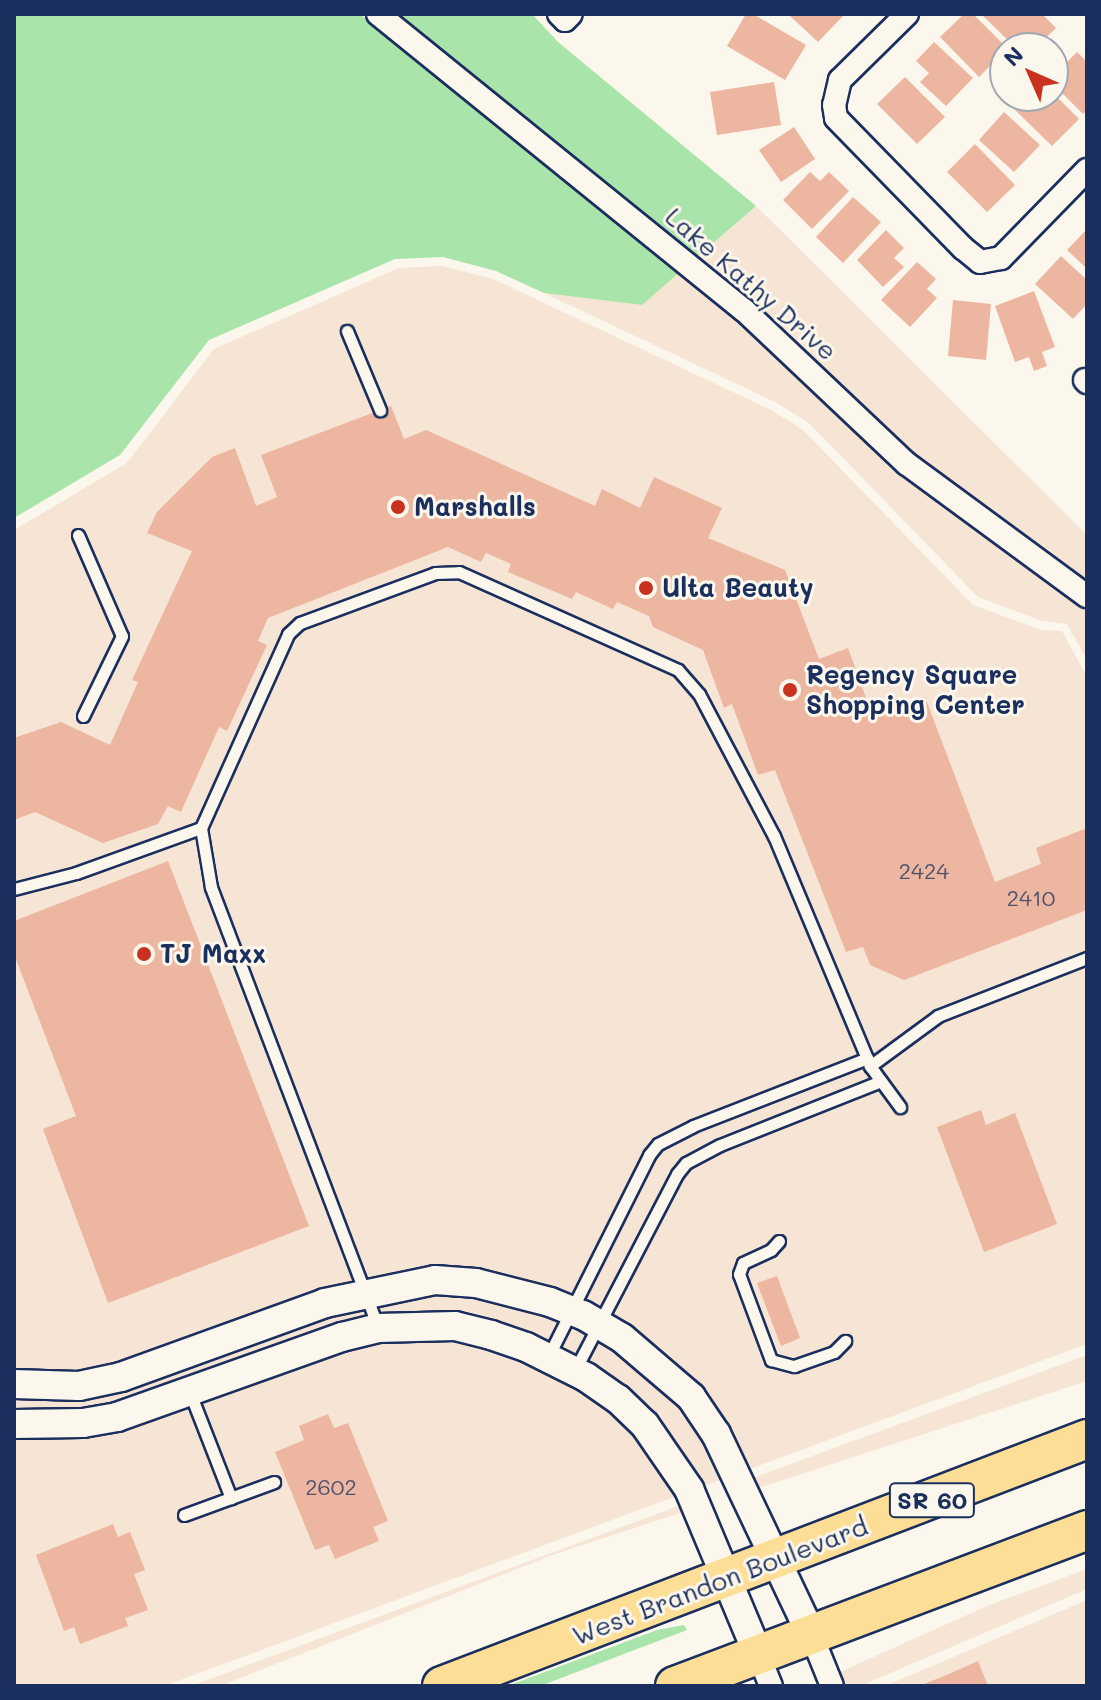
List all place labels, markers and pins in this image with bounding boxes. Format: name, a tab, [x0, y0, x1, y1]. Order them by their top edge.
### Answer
place label: Marshalls	[414, 491, 536, 523]
marker: Marshalls	[389, 498, 407, 516]
place label: Ulta Beauty	[662, 572, 814, 604]
marker: Ulta Beauty	[637, 579, 655, 597]
place label: Regency Square Shopping Center	[806, 659, 1025, 720]
marker: Regency Square Shopping Center	[781, 681, 799, 699]
place label: TJ Maxx	[160, 938, 266, 970]
marker: TJ Maxx	[135, 945, 153, 963]

